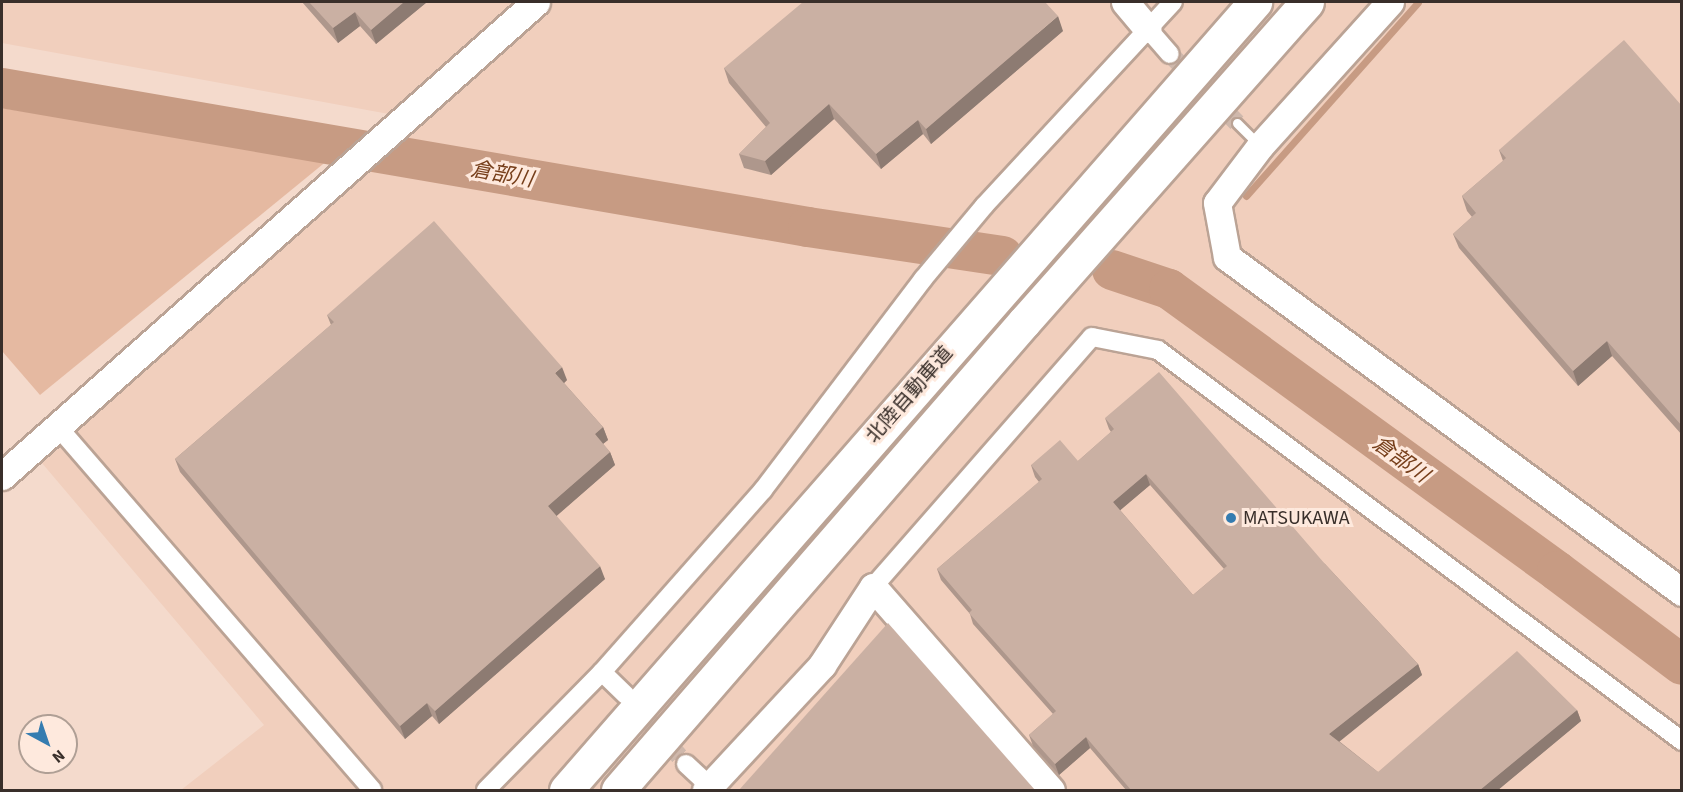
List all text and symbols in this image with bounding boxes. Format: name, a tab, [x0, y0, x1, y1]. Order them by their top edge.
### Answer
water label: 倉部川	[469, 156, 535, 192]
street label: 北陸自動車道	[862, 342, 958, 448]
water label: 倉部川	[1368, 430, 1434, 488]
place label: MATSUKAWA	[1243, 506, 1350, 530]
marker: MATSUKAWA	[1224, 511, 1238, 525]
north arrow	[18, 714, 78, 774]
text: N	[47, 744, 69, 768]

